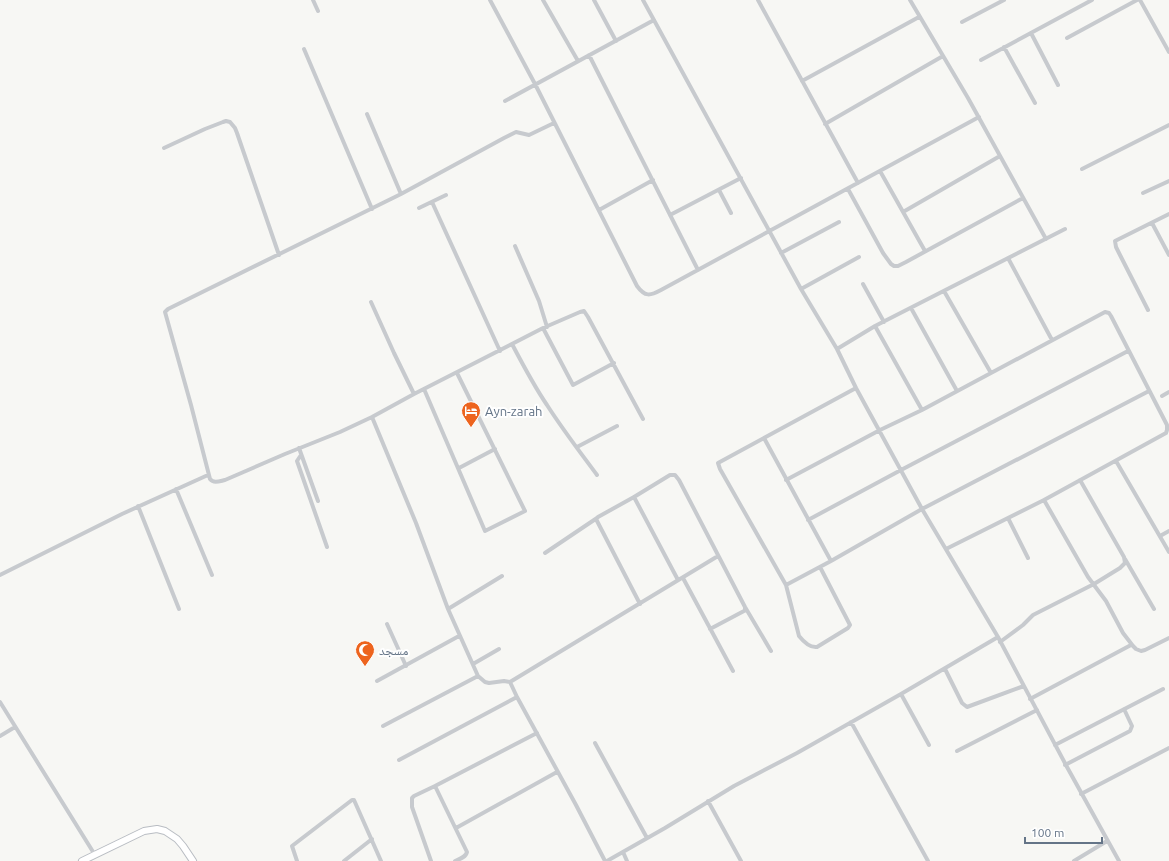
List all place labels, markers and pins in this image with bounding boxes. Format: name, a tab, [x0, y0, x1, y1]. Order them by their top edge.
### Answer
hotel icon: Ayn-zarah	[460, 400, 482, 428]
place label: Ayn-zarah	[485, 404, 543, 418]
mosque icon: مسجد	[354, 639, 376, 667]
place label: مسجد	[379, 643, 408, 658]

